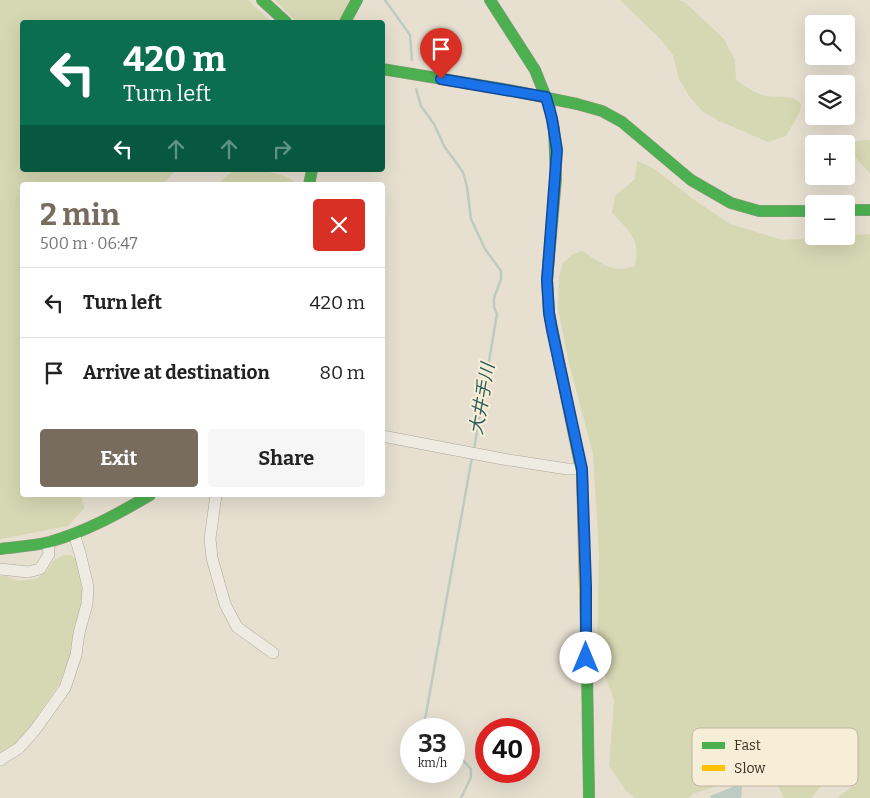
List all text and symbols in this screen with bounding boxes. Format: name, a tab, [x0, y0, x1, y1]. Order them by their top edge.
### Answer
map controls	[805, 15, 855, 245]
button: search	[805, 15, 855, 65]
pin	[420, 28, 462, 79]
icon: arrive	[427, 35, 455, 63]
text: 420 m	[123, 38, 226, 80]
icon: left	[40, 40, 105, 105]
button: layers	[805, 75, 855, 125]
text: Turn left	[123, 80, 211, 107]
icon: left	[109, 135, 137, 163]
icon: ahead	[162, 135, 190, 163]
icon: ahead	[215, 135, 243, 163]
icon: right	[268, 135, 296, 163]
button: +	[805, 135, 855, 185]
button: −	[805, 195, 855, 245]
text: 2 min	[40, 197, 120, 233]
button: close	[313, 199, 365, 251]
text: 500 m · 06:47	[40, 234, 137, 253]
icon: left	[40, 289, 68, 317]
text: Turn left	[83, 291, 162, 314]
text: 420 m	[309, 291, 365, 314]
icon: arrive	[40, 359, 68, 387]
water label: 大井手川	[465, 360, 499, 436]
text: Arrive at destination	[83, 361, 270, 384]
text: 80 m	[319, 361, 365, 384]
button: Exit	[40, 429, 198, 487]
button: Share	[208, 429, 365, 487]
position arrow	[559, 631, 611, 683]
speed limit sign: 40	[475, 718, 540, 783]
legend	[692, 728, 858, 786]
text: 33	[418, 729, 447, 759]
text: Fast	[734, 737, 761, 754]
text: km/h	[418, 756, 447, 770]
text: Slow	[734, 760, 766, 777]

